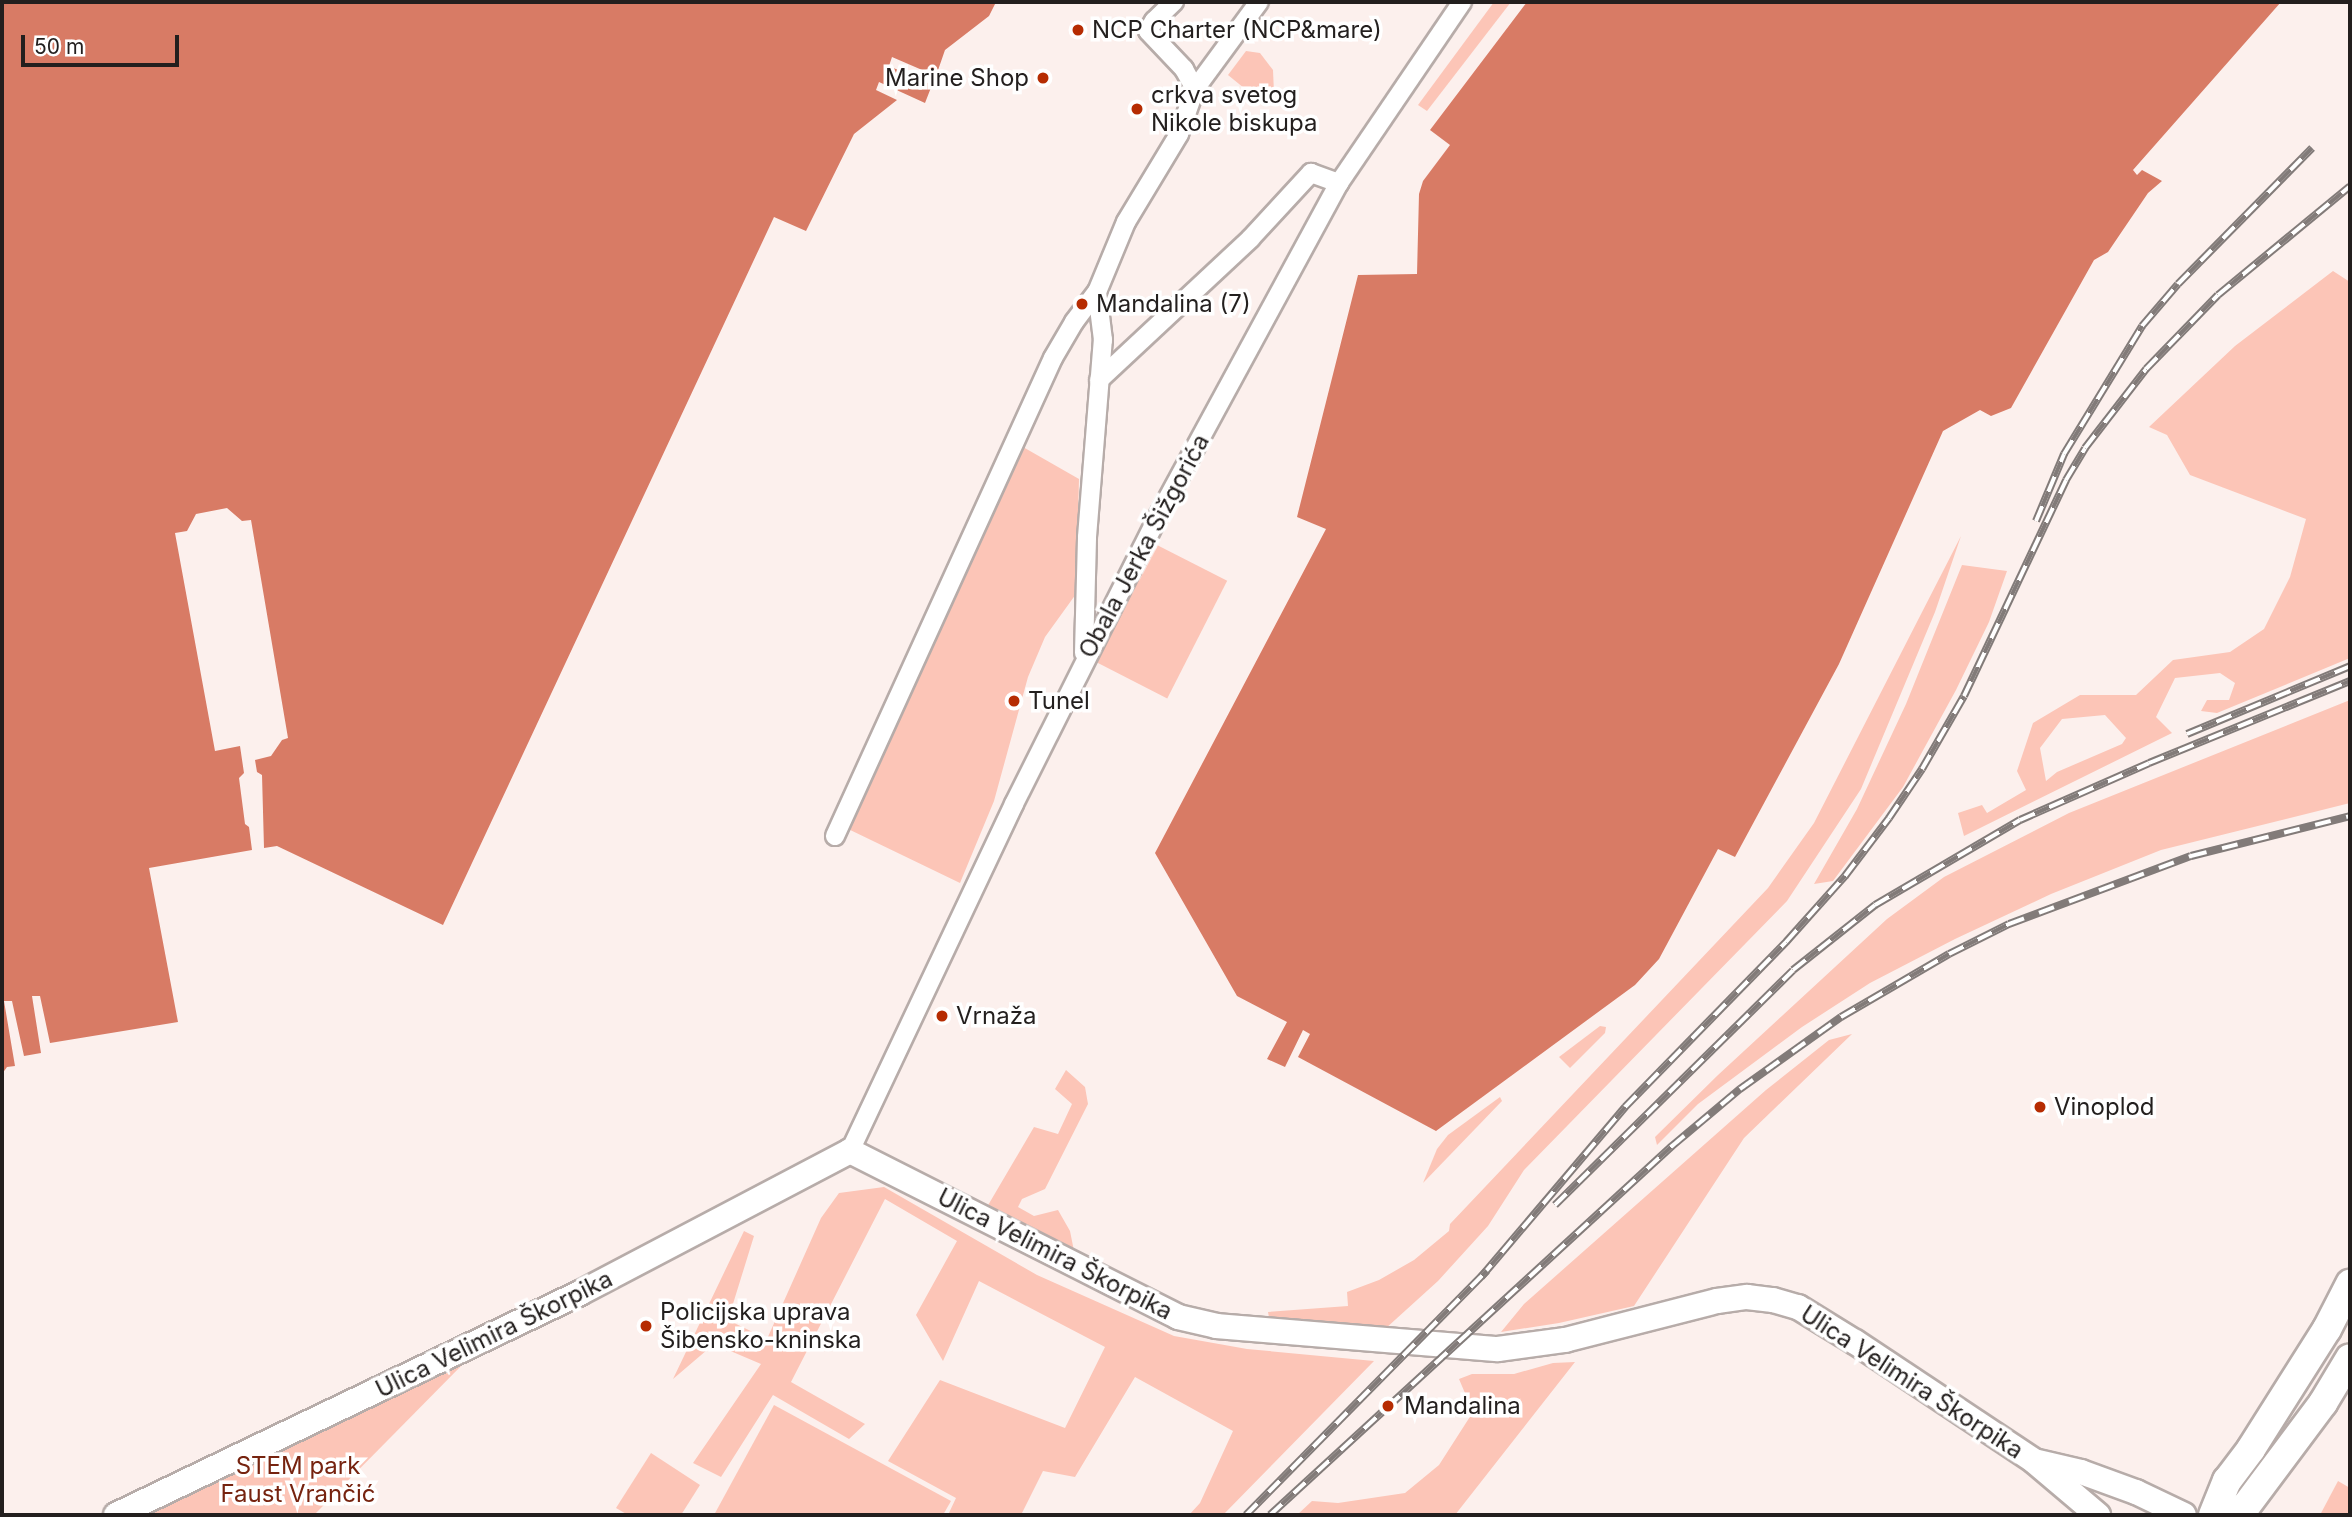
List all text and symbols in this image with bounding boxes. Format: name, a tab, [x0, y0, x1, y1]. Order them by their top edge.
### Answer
place label: NCP Charter (NCP&mare)	[1092, 16, 1382, 44]
scale bar	[24, 21, 182, 65]
marker: NCP Charter (NCP&mare)	[1070, 22, 1086, 38]
text: 50 m	[34, 34, 84, 59]
place label: Marine Shop	[885, 64, 1029, 92]
marker: Marine Shop	[1035, 70, 1051, 86]
place label: crkva svetog Nikole biskupa	[1151, 81, 1317, 137]
marker: crkva svetog Nikole biskupa	[1129, 101, 1145, 117]
place label: Mandalina (7)	[1096, 290, 1251, 318]
marker: Mandalina (7)	[1074, 296, 1090, 312]
street label: Obala Jerka Šižgorića	[1073, 429, 1215, 663]
place label: Tunel	[1028, 687, 1090, 715]
marker: Tunel	[1006, 693, 1022, 709]
place label: Vrnaža	[956, 1002, 1036, 1030]
marker: Vrnaža	[934, 1008, 950, 1024]
place label: Vinoplod	[2054, 1093, 2155, 1121]
marker: Vinoplod	[2032, 1099, 2048, 1115]
street label: Ulica Velimira Škorpika	[933, 1182, 1177, 1326]
street label: Ulica Velimira Škorpika	[371, 1264, 617, 1404]
place label: Policijska uprava Šibensko-kninska	[660, 1298, 861, 1354]
street label: Ulica Velimira Škorpika	[1795, 1299, 2029, 1465]
marker: Policijska uprava Šibensko-kninska	[638, 1318, 654, 1334]
place label: Mandalina	[1404, 1392, 1521, 1420]
marker: Mandalina	[1378, 1396, 1398, 1416]
park label: STEM park Faust Vrančić	[220, 1452, 376, 1508]

